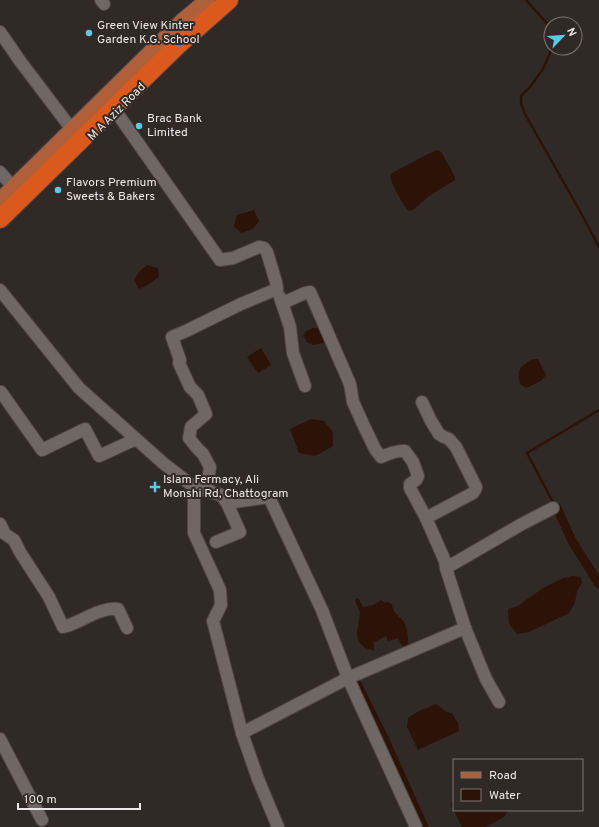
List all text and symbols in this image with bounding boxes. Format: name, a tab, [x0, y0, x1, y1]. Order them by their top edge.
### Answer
north arrow	[543, 16, 583, 56]
place label: Green View Kinter Garden K.G. School	[97, 18, 200, 48]
text: N	[563, 26, 579, 39]
marker: Green View Kinter Garden K.G. School	[84, 28, 94, 38]
street label: M A Aziz Road	[85, 80, 149, 144]
place label: Brac Bank Limited	[147, 111, 202, 141]
marker: Brac Bank Limited	[134, 121, 144, 131]
place label: Flavors Premium Sweets & Bakers	[66, 175, 157, 205]
marker: Flavors Premium Sweets & Bakers	[53, 185, 63, 195]
place label: Islam Fermacy, Ali Monshi Rd, Chattogram	[163, 472, 289, 502]
marker: Islam Fermacy, Ali Monshi Rd, Chattogram	[150, 482, 160, 492]
legend	[453, 759, 583, 811]
text: Road	[489, 768, 517, 784]
scale bar	[18, 785, 140, 811]
text: Water	[489, 788, 521, 804]
text: 100 m	[24, 792, 57, 808]

